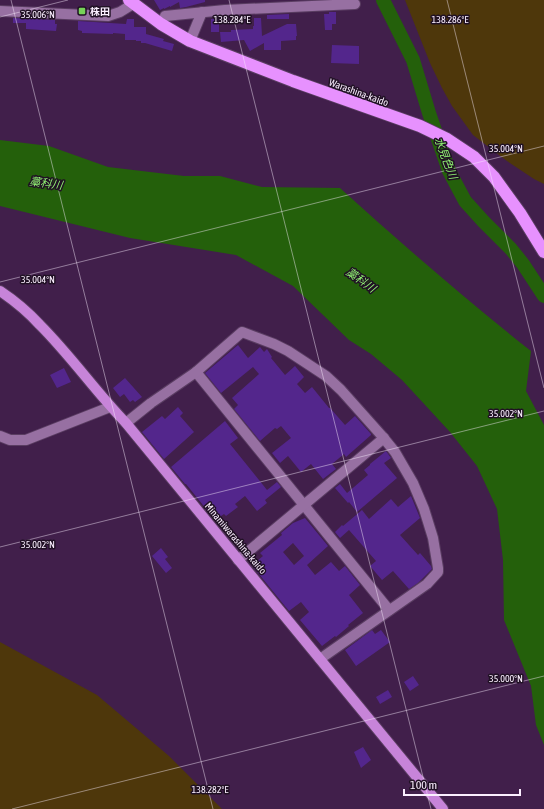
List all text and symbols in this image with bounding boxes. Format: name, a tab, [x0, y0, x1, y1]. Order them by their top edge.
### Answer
marker: 株田	[77, 6, 87, 16]
place label: 株田	[90, 6, 110, 17]
text: 35.006°N	[21, 9, 55, 20]
text: 138.284°E	[214, 14, 251, 25]
text: 138.286°E	[432, 14, 469, 25]
street label: Warashina-kaido	[328, 77, 390, 108]
water label: 水見色川	[433, 135, 460, 182]
text: 35.004°N	[489, 143, 523, 154]
water label: 藁科川	[29, 175, 64, 191]
water label: 藁科川	[344, 266, 379, 295]
text: 35.004°N	[21, 274, 55, 285]
text: 35.002°N	[489, 408, 523, 419]
street label: Minamiwarashina-kaido	[203, 501, 269, 576]
text: 35.002°N	[21, 539, 55, 550]
text: 35.000°N	[489, 673, 523, 684]
scale bar	[404, 771, 520, 797]
text: 100 m	[410, 778, 437, 792]
text: 138.282°E	[192, 784, 229, 795]

